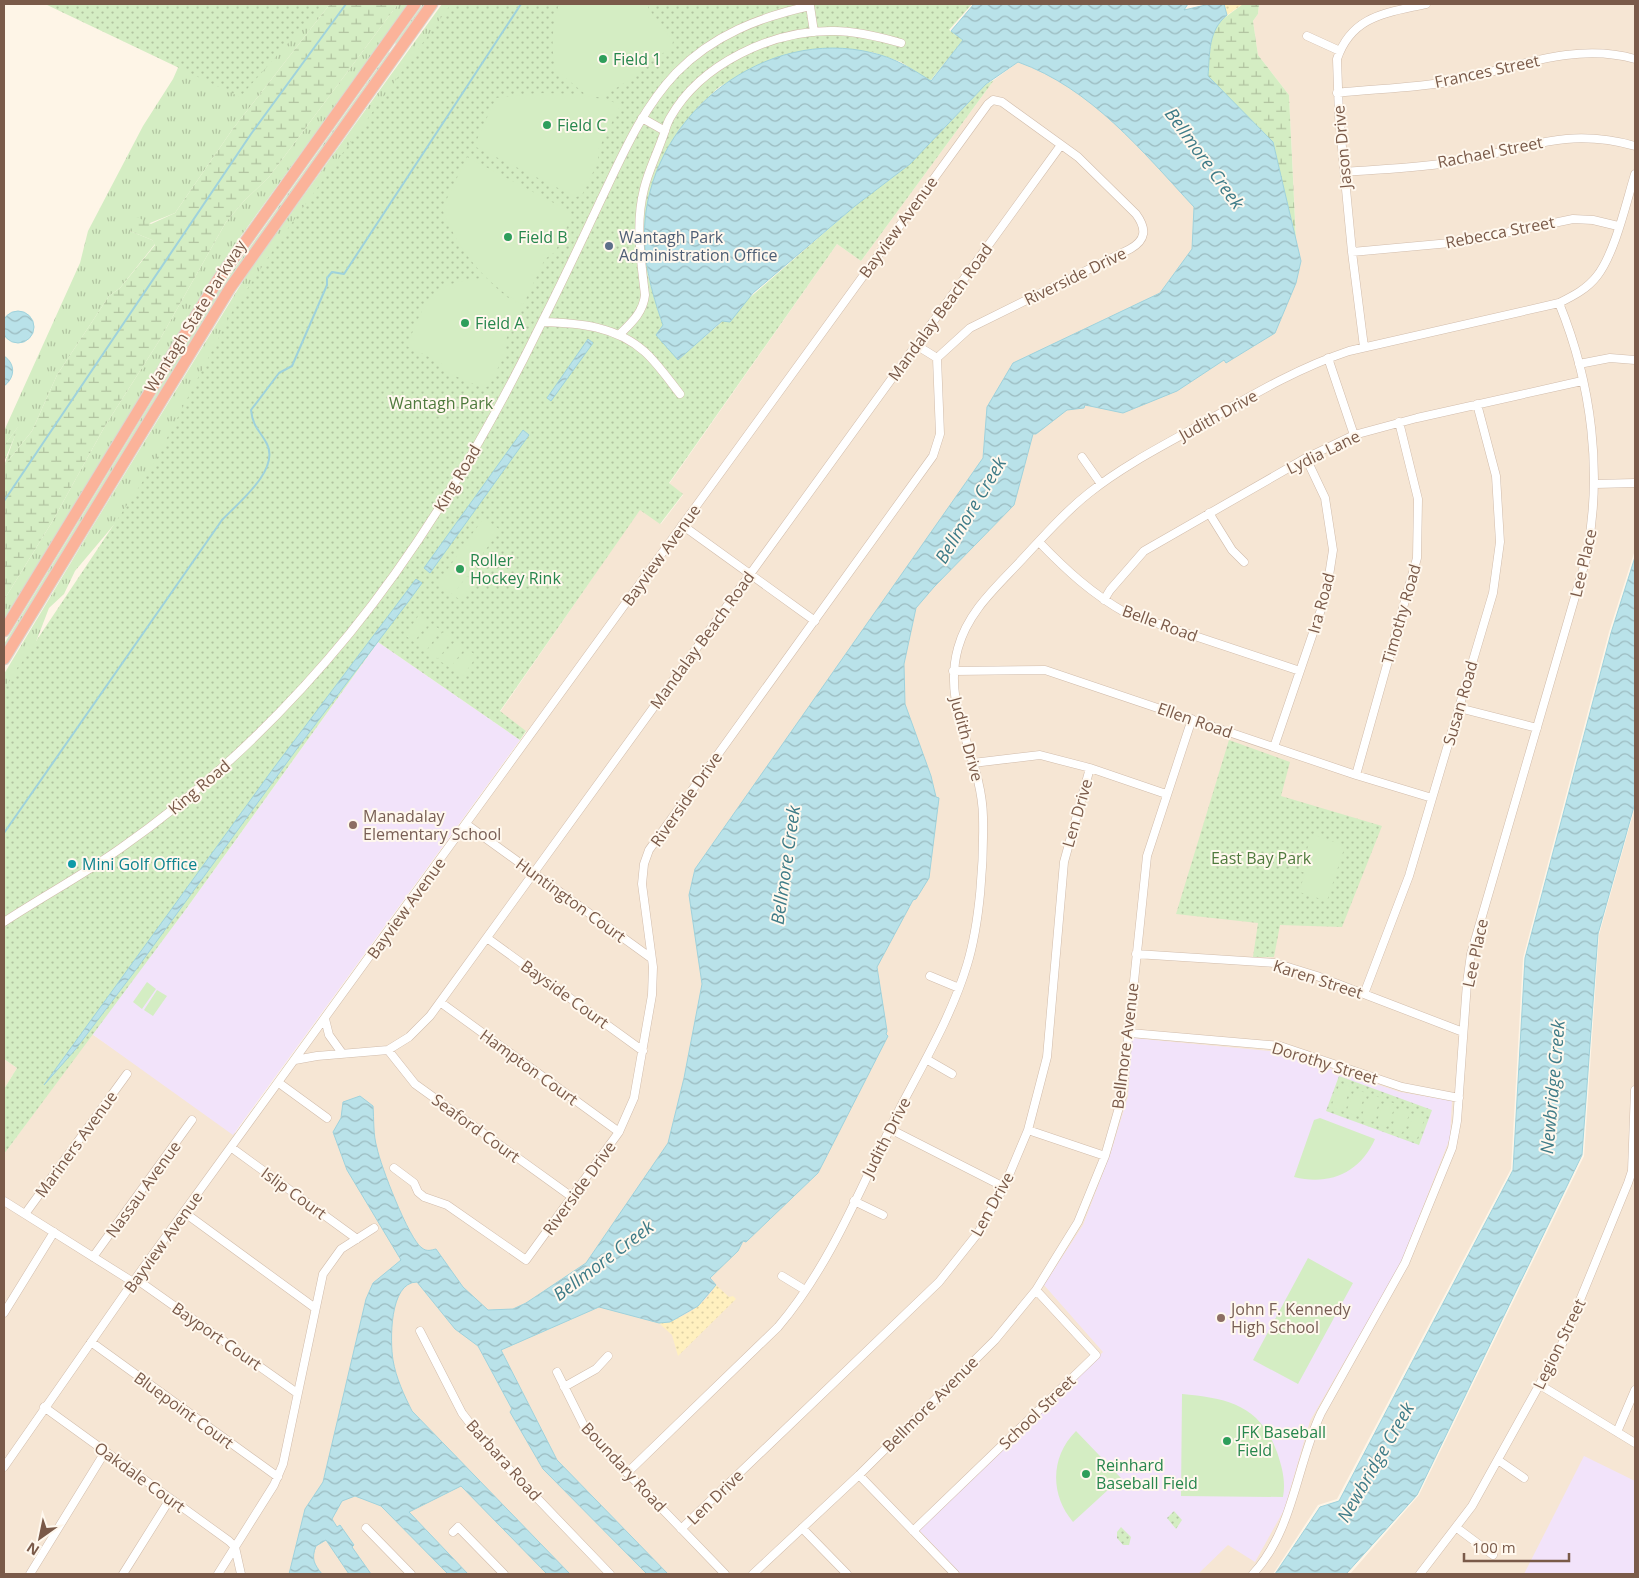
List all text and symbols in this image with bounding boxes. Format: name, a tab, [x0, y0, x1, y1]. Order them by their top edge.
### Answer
place label: Field 1	[613, 48, 661, 70]
street label: Frances Street	[1433, 49, 1542, 93]
marker: Field 1	[597, 53, 609, 65]
water label: Bellmore Creek	[1160, 102, 1251, 215]
street label: Jason Drive	[1327, 104, 1357, 192]
place label: Field C	[557, 114, 606, 136]
marker: Field C	[541, 119, 553, 131]
street label: Rachael Street	[1435, 131, 1545, 173]
street label: Bayview Avenue	[854, 172, 942, 282]
street label: Rebecca Street	[1444, 211, 1557, 253]
place label: Field B	[518, 226, 568, 248]
place label: Wantagh Park Administration Office	[619, 226, 778, 266]
marker: Field B	[502, 231, 514, 243]
street label: Wantagh State Parkway	[139, 235, 251, 396]
street label: Mandalay Beach Road	[883, 239, 997, 385]
marker: Wantagh Park Administration Office	[603, 240, 615, 252]
street label: Riverside Drive	[1020, 242, 1130, 310]
place label: Field A	[475, 312, 525, 334]
marker: Field A	[459, 317, 471, 329]
street label: Judith Drive	[1173, 384, 1261, 447]
park label: Wantagh Park	[389, 392, 494, 414]
street label: Lydia Lane	[1283, 425, 1363, 479]
street label: King Road	[428, 440, 486, 516]
water label: Bellmore Creek	[929, 451, 1012, 568]
street label: Bayview Avenue	[617, 500, 705, 610]
street label: Lee Place	[1564, 527, 1602, 599]
place label: Roller Hockey Rink	[470, 549, 561, 589]
street label: Timothy Road	[1376, 561, 1426, 667]
marker: Roller Hockey Rink	[454, 563, 466, 575]
street label: Mandalay Beach Road	[645, 567, 759, 713]
street label: Ira Road	[1302, 570, 1340, 636]
street label: Belle Road	[1119, 599, 1201, 647]
street label: Susan Road	[1437, 658, 1483, 748]
street label: Judith Drive	[945, 692, 989, 784]
street label: Ellen Road	[1154, 697, 1236, 743]
street label: Riverside Drive	[645, 747, 727, 851]
street label: King Road	[163, 755, 235, 819]
street label: Len Drive	[1057, 776, 1097, 850]
water label: Bellmore Creek	[765, 803, 805, 926]
place label: Manadalay Elementary School	[363, 805, 501, 845]
marker: Manadalay Elementary School	[347, 819, 359, 831]
park label: East Bay Park	[1211, 847, 1312, 869]
place label: Mini Golf Office	[82, 853, 197, 875]
street label: Bayview Avenue	[362, 853, 450, 963]
street label: Huntington Court	[512, 853, 631, 947]
marker: Mini Golf Office	[66, 858, 78, 870]
street label: Lee Place	[1457, 917, 1493, 989]
street label: Karen Street	[1270, 954, 1366, 1004]
street label: Bayside Court	[517, 955, 614, 1034]
street label: Bellmore Avenue	[1106, 982, 1144, 1110]
water label: Newbridge Creek	[1534, 1018, 1570, 1155]
street label: Hampton Court	[475, 1024, 583, 1110]
street label: Dorothy Street	[1269, 1036, 1381, 1090]
street label: Mariners Avenue	[30, 1086, 122, 1202]
street label: Seaford Court	[428, 1089, 525, 1168]
street label: Judith Drive	[856, 1093, 916, 1182]
street label: Nassau Avenue	[100, 1136, 186, 1242]
street label: Riverside Drive	[537, 1137, 621, 1239]
street label: Islip Court	[257, 1162, 331, 1224]
street label: Len Drive	[965, 1168, 1019, 1240]
street label: Bayview Avenue	[119, 1187, 207, 1297]
water label: Bellmore Creek	[548, 1214, 659, 1306]
street label: Legion Street	[1528, 1295, 1591, 1393]
street label: Bayport Court	[168, 1297, 266, 1375]
place label: John F. Kennedy High School	[1229, 1298, 1352, 1338]
marker: John F. Kennedy High School	[1215, 1312, 1227, 1324]
street label: Bellmore Avenue	[877, 1351, 983, 1457]
street label: Bluepoint Court	[130, 1366, 238, 1454]
street label: School Street	[994, 1370, 1080, 1454]
water label: Newbridge Creek	[1331, 1397, 1420, 1526]
street label: Barbara Road	[462, 1415, 546, 1505]
street label: Boundary Road	[577, 1417, 671, 1517]
place label: JFK Baseball Field	[1235, 1421, 1326, 1461]
marker: JFK Baseball Field	[1221, 1435, 1233, 1447]
street label: Oakdale Court	[90, 1437, 190, 1518]
place label: Reinhard Baseball Field	[1096, 1454, 1198, 1494]
street label: Len Drive	[682, 1465, 748, 1529]
marker: Reinhard Baseball Field	[1080, 1468, 1092, 1480]
north arrow	[15, 1513, 65, 1563]
scale bar	[1464, 1530, 1569, 1562]
text: 100 m	[1472, 1537, 1516, 1557]
text: N	[23, 1538, 43, 1560]

